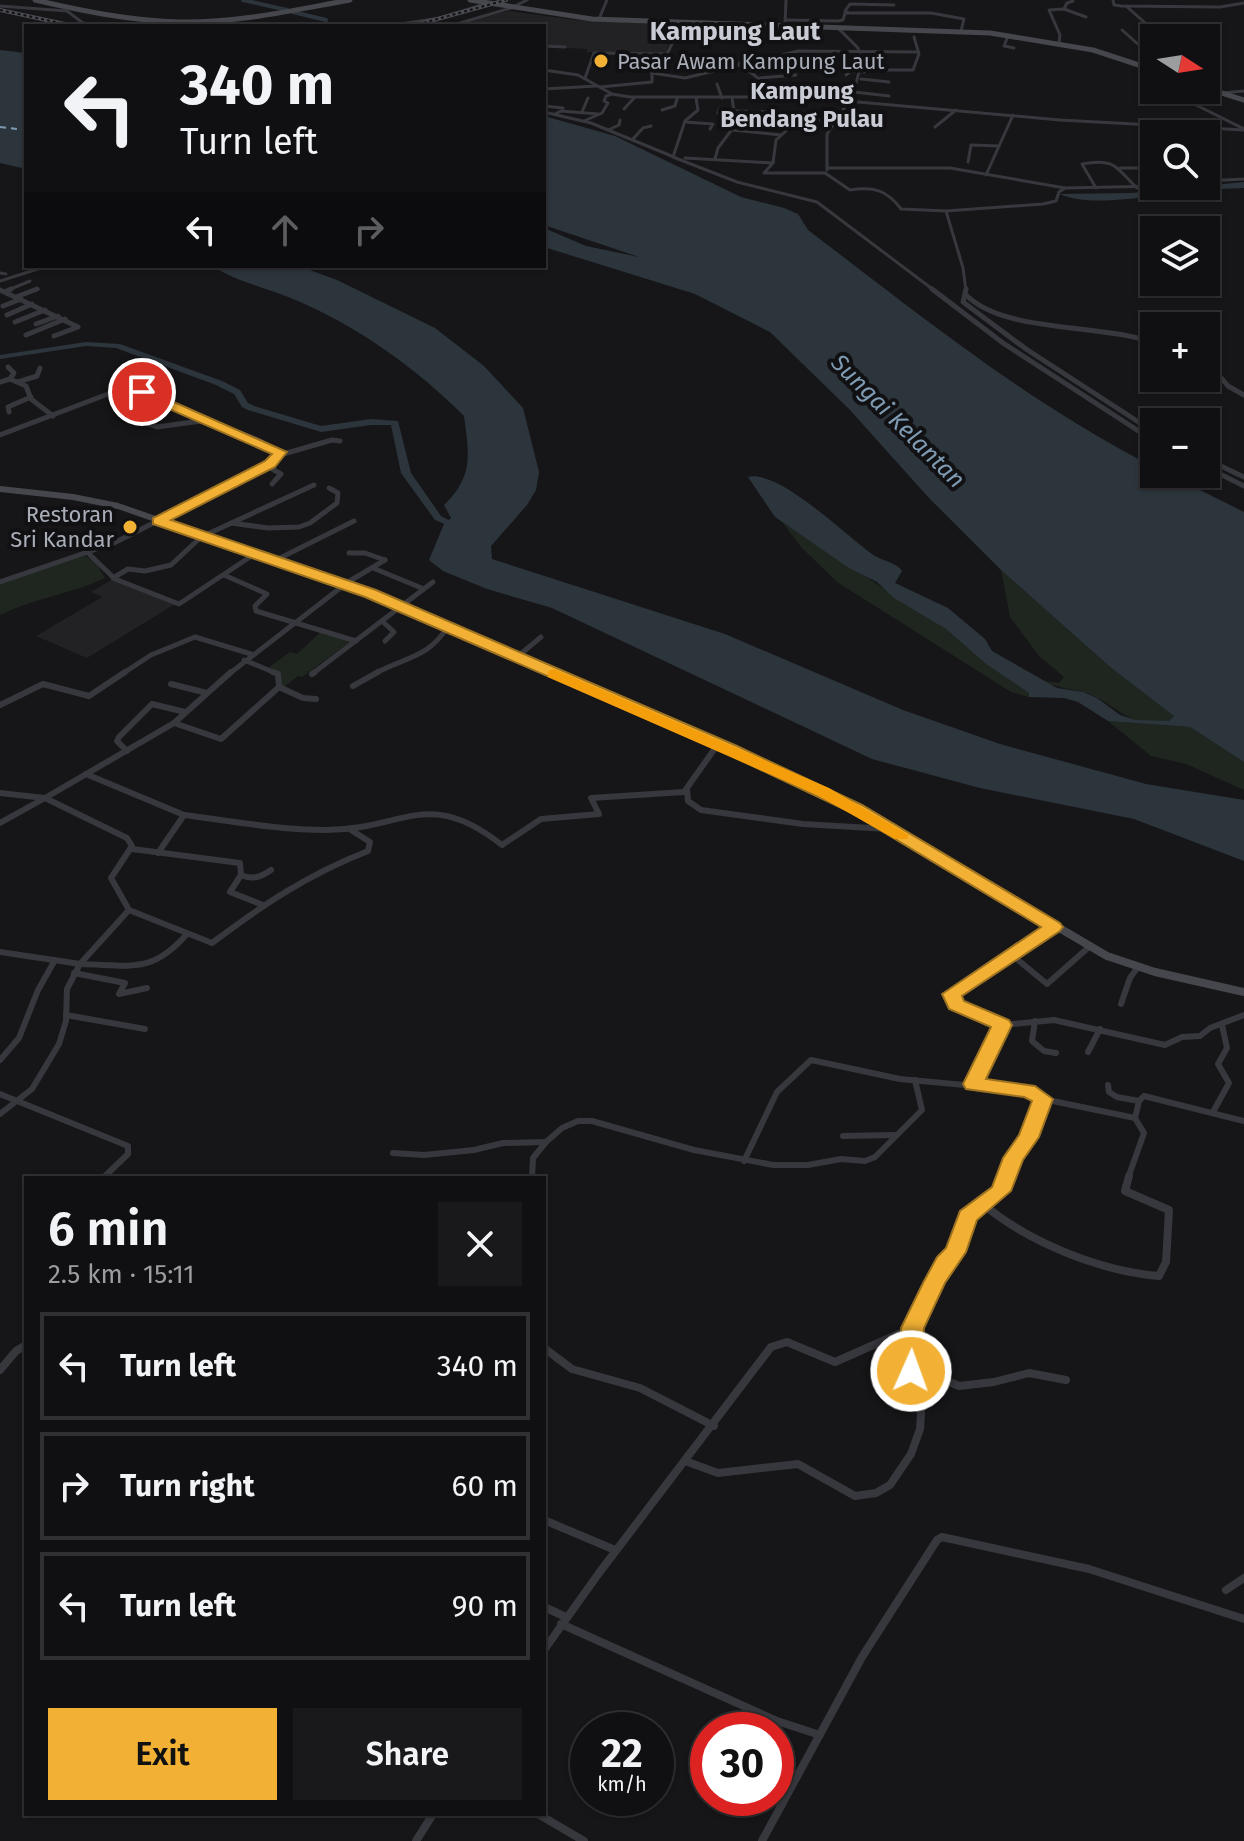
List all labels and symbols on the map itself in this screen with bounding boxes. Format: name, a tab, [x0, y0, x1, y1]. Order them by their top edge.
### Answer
district label: Kampung Laut	[650, 16, 821, 47]
north arrow	[1140, 24, 1220, 104]
place label: Pasar Awam Kampung Laut	[617, 48, 885, 75]
marker: Pasar Awam Kampung Laut	[592, 52, 610, 70]
district label: Kampung Bendang Pulau	[720, 77, 884, 133]
water label: Sungai Kelantan	[825, 348, 971, 494]
pin	[108, 358, 176, 426]
place label: Restoran Sri Kandar	[10, 501, 115, 553]
marker: Restoran Sri Kandar	[121, 518, 139, 536]
position arrow	[869, 1329, 953, 1413]
speed limit sign: 30	[690, 1712, 794, 1816]

